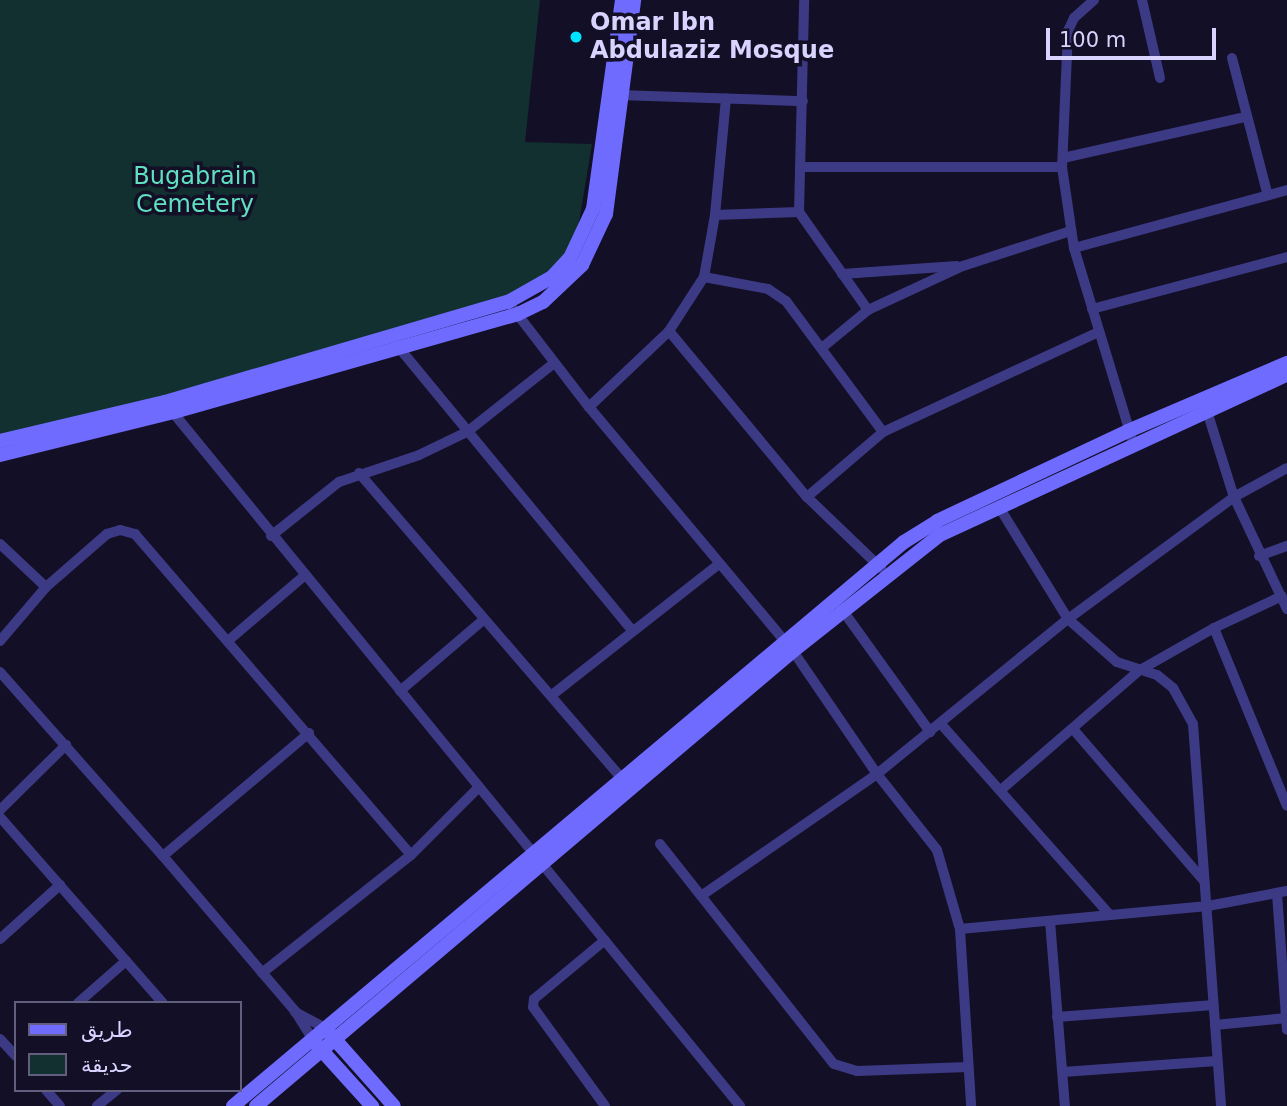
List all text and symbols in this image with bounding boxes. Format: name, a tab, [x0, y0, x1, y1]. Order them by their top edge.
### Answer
place label: Omar Ibn Abdulaziz Mosque	[590, 9, 834, 65]
scale bar	[1049, 14, 1219, 58]
text: 100 m	[1059, 28, 1126, 52]
marker: Omar Ibn Abdulaziz Mosque	[568, 29, 584, 45]
park label: Bugabrain Cemetery	[133, 163, 257, 219]
legend	[14, 1001, 242, 1092]
text: طريق	[81, 1018, 133, 1042]
text: حديقة	[81, 1053, 133, 1077]

